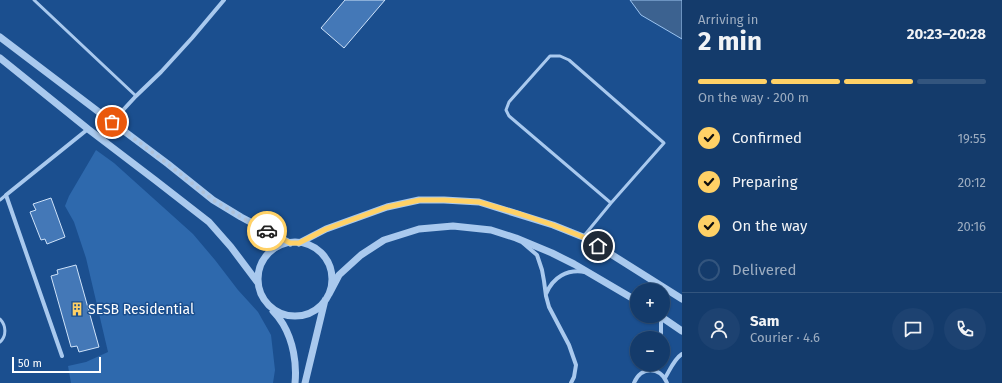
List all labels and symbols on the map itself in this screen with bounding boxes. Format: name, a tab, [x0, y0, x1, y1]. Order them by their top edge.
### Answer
pin	[95, 105, 129, 139]
courier	[247, 211, 287, 251]
pin	[581, 229, 615, 263]
building icon: SESB Residential	[69, 301, 85, 317]
place label: SESB Residential	[88, 301, 194, 318]
scale bar	[12, 355, 101, 374]

